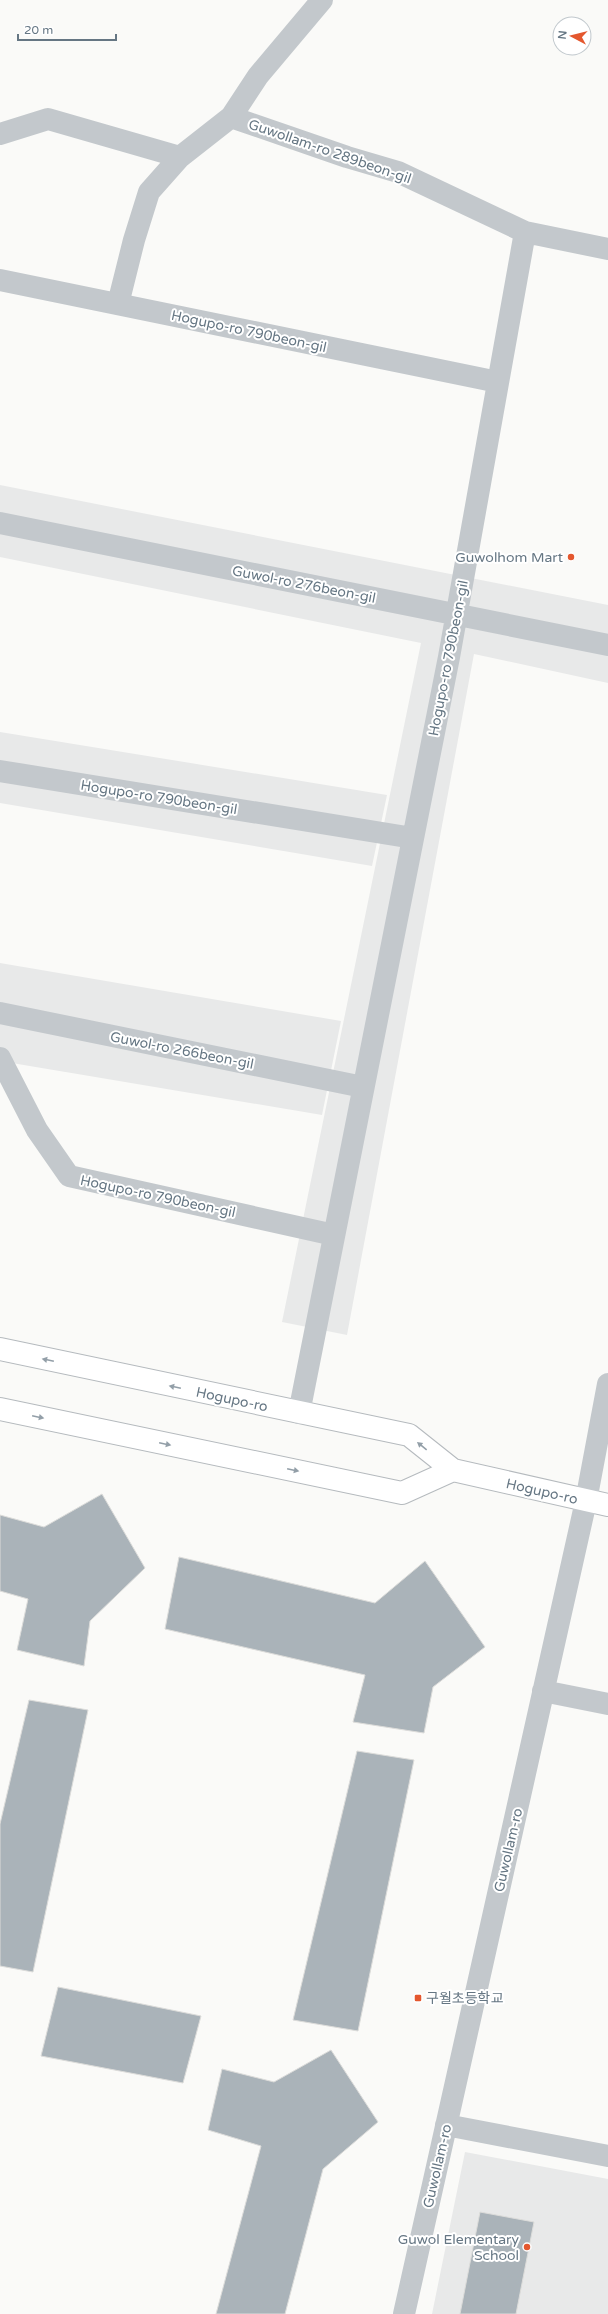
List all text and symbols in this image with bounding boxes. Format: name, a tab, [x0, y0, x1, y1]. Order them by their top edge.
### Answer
scale bar	[18, 16, 116, 42]
north arrow	[552, 16, 592, 56]
text: 20 m	[24, 23, 53, 37]
text: N	[556, 30, 570, 40]
street label: Guwollam-ro 289beon-gil	[246, 116, 413, 187]
street label: Hogupo-ro 790beon-gil	[170, 307, 328, 356]
place label: Guwolhom Mart	[455, 549, 564, 566]
marker: Guwolhom Mart	[566, 552, 576, 562]
street label: Guwol-ro 276beon-gil	[231, 562, 377, 607]
street label: Hogupo-ro 790beon-gil	[425, 579, 472, 737]
street label: Hogupo-ro 790beon-gil	[79, 777, 238, 818]
street label: Guwol-ro 266beon-gil	[109, 1028, 255, 1073]
street label: Hogupo-ro 790beon-gil	[79, 1172, 237, 1221]
one-way arrow	[42, 1356, 54, 1362]
one-way arrow	[169, 1383, 181, 1389]
street label: Hogupo-ro	[194, 1384, 269, 1415]
one-way arrow	[32, 1415, 44, 1421]
one-way arrow	[159, 1441, 172, 1447]
one-way arrow	[417, 1441, 428, 1450]
one-way arrow	[287, 1468, 299, 1474]
street label: Hogupo-ro	[504, 1475, 579, 1508]
street label: Guwollam-ro	[491, 1806, 526, 1894]
place label: 구월초등학교	[426, 1990, 503, 2007]
marker: 구월초등학교	[413, 1993, 423, 2003]
street label: Guwollam-ro	[420, 2122, 455, 2210]
place label: Guwol Elementary School	[398, 2231, 519, 2264]
marker: Guwol Elementary School	[522, 2242, 532, 2252]

